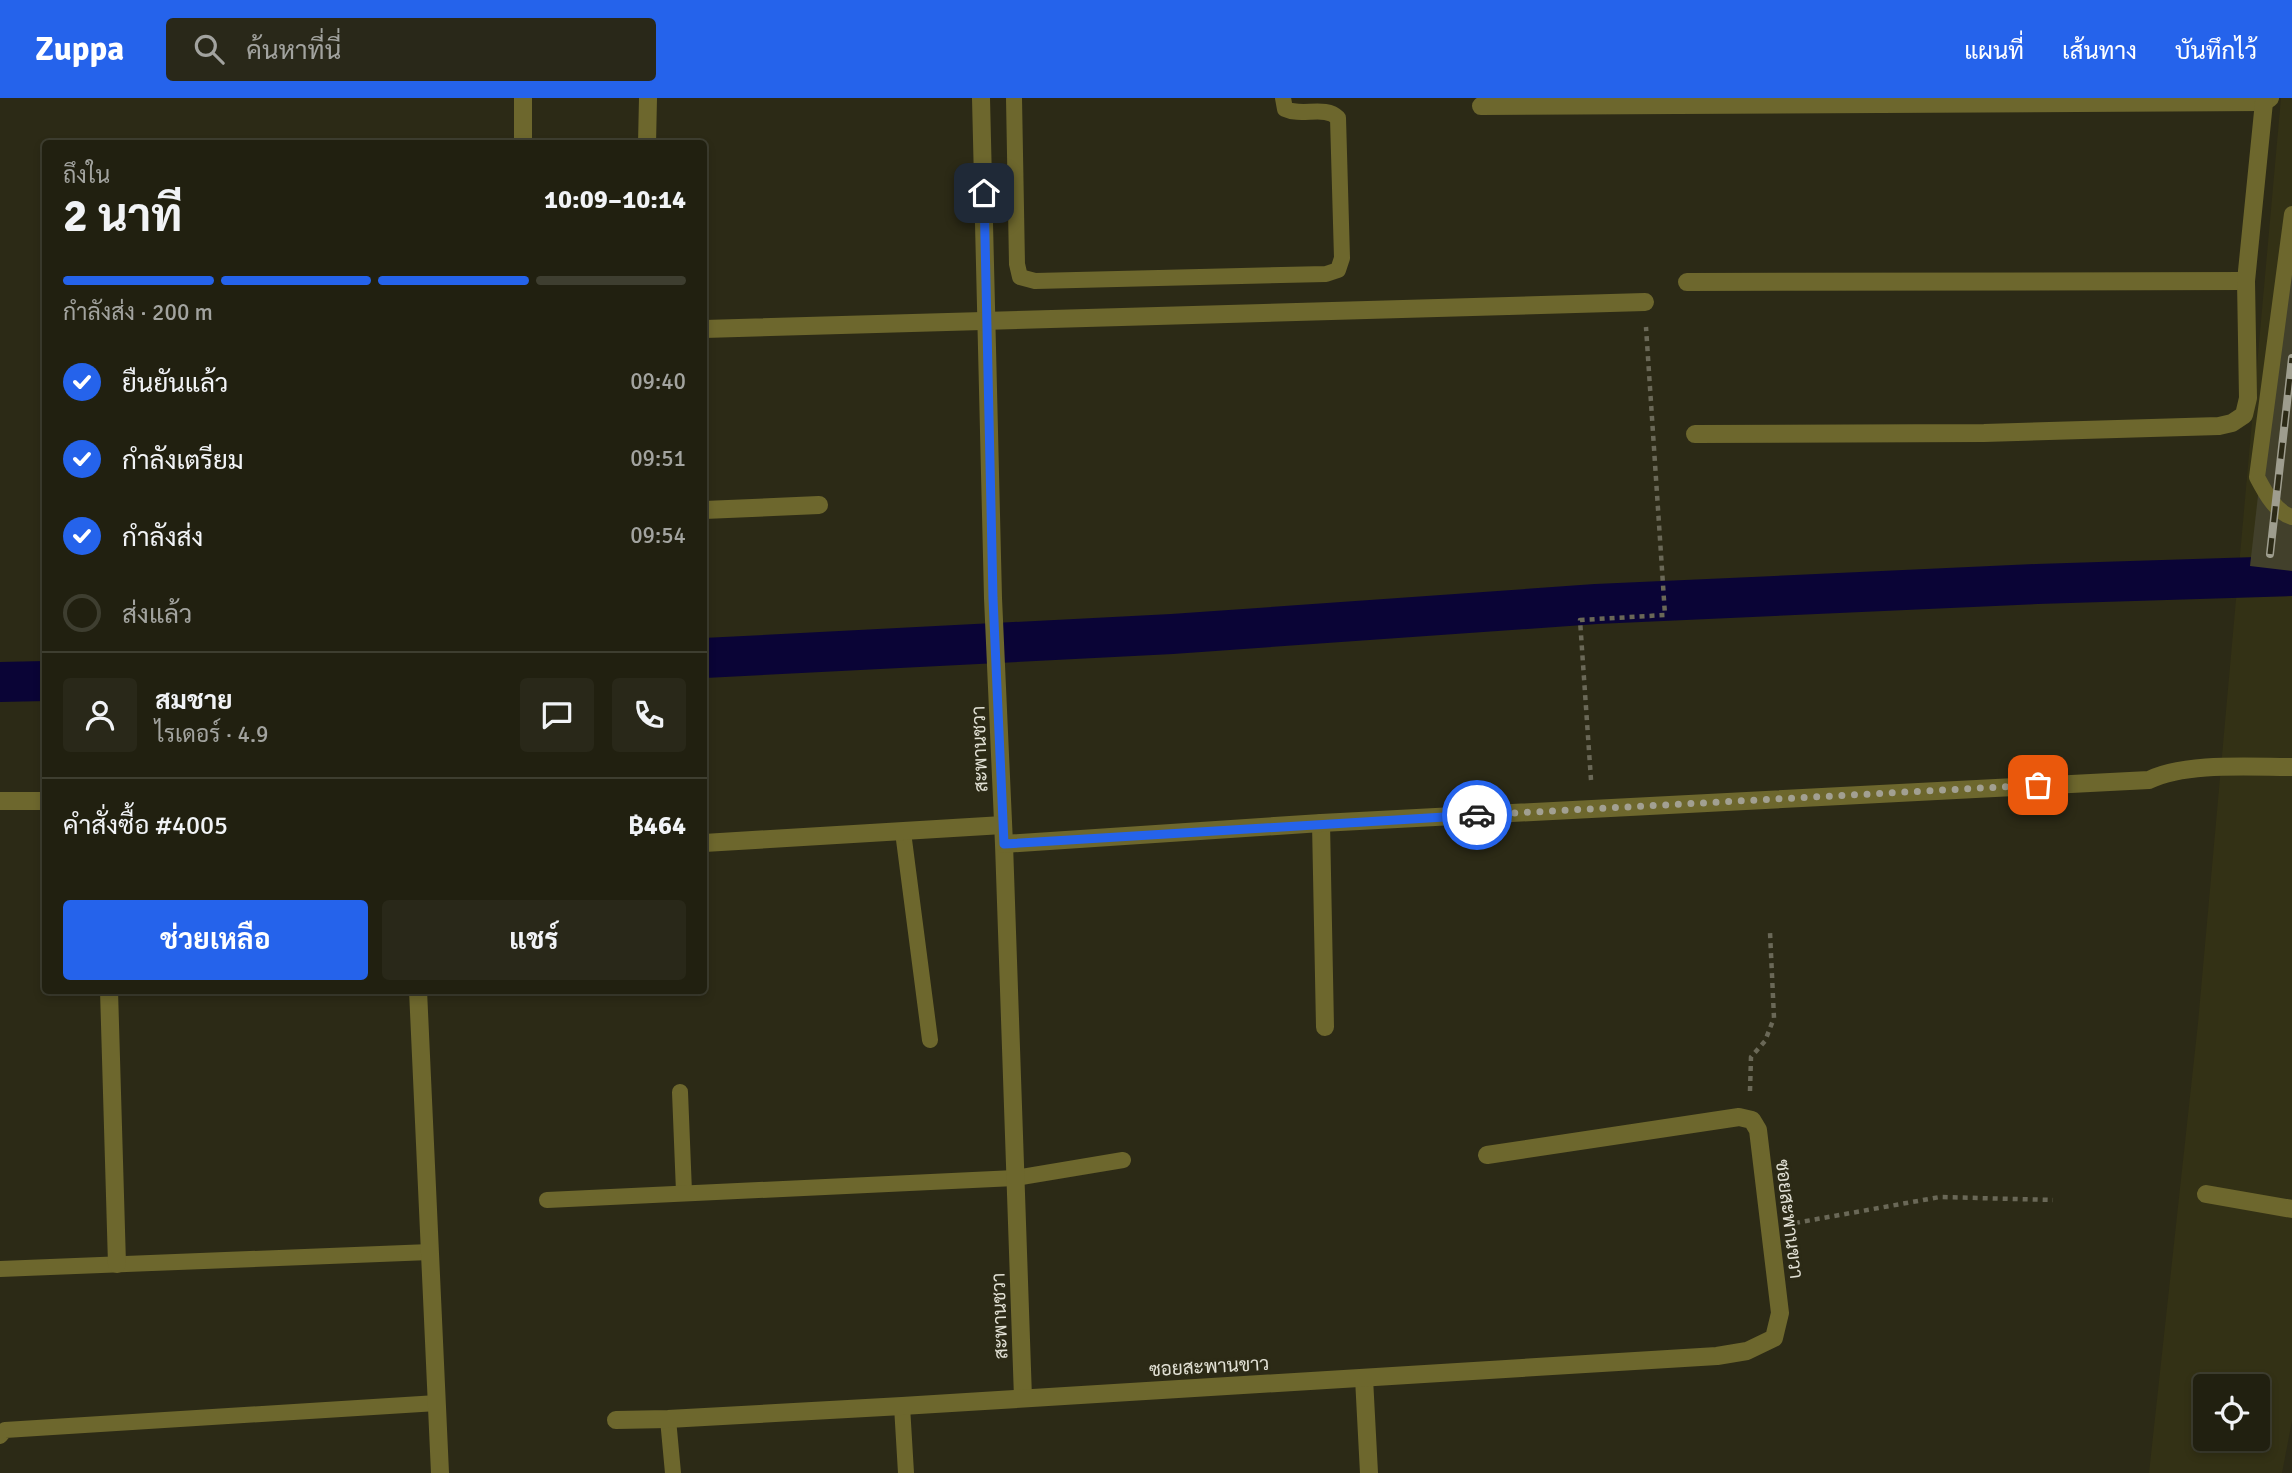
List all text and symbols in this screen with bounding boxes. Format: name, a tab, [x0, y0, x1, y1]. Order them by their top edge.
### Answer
search box	[166, 18, 656, 81]
text: Zuppa	[35, 29, 124, 70]
icon: search	[190, 30, 228, 68]
text: ค้นหาที่นี่	[246, 35, 341, 67]
text: แผนที่	[1964, 36, 2024, 66]
text: เส้นทาง	[2062, 36, 2137, 66]
text: บันทึกไว้	[2175, 36, 2257, 66]
text: ถึงใน	[63, 161, 110, 190]
pin	[954, 163, 1014, 223]
icon: home	[965, 174, 1003, 212]
text: 10:09–10:14	[544, 184, 686, 216]
text: 2 นาที	[63, 188, 183, 244]
text: กำลังส่ง · 200 m	[63, 298, 213, 327]
icon: check	[63, 363, 101, 401]
text: 09:40	[630, 367, 686, 396]
text: ยืนยันแล้ว	[122, 368, 228, 400]
icon: check	[63, 440, 101, 478]
text: 09:51	[630, 444, 686, 473]
text: กำลังเตรียม	[122, 445, 244, 477]
icon: check	[63, 517, 101, 555]
text: 09:54	[630, 521, 686, 550]
text: กำลังส่ง	[122, 522, 203, 554]
text: ส่งแล้ว	[122, 599, 192, 631]
button: person	[63, 678, 137, 752]
button: chat	[520, 678, 594, 752]
button: phone	[612, 678, 686, 752]
text: สมชาย	[155, 685, 232, 717]
street label: สะพานชวา	[966, 705, 994, 793]
text: ไรเดอร์ · 4.9	[155, 720, 269, 749]
pin	[2008, 755, 2068, 815]
icon: bag	[2019, 766, 2057, 804]
courier	[1442, 780, 1512, 850]
icon: car	[1458, 796, 1496, 834]
text: คำสั่งซื้อ #4005	[63, 810, 228, 842]
text: ฿464	[628, 810, 686, 842]
button: ช่วยเหลือ	[63, 900, 368, 980]
button: แชร์	[382, 900, 686, 980]
street label: ซอยสะพานขวา	[1770, 1158, 1808, 1280]
street label: สะพานชวา	[986, 1272, 1014, 1360]
street label: ซอยสะพานขาว	[1148, 1352, 1270, 1382]
map controls	[2193, 1374, 2270, 1451]
button: locate	[2193, 1374, 2270, 1451]

